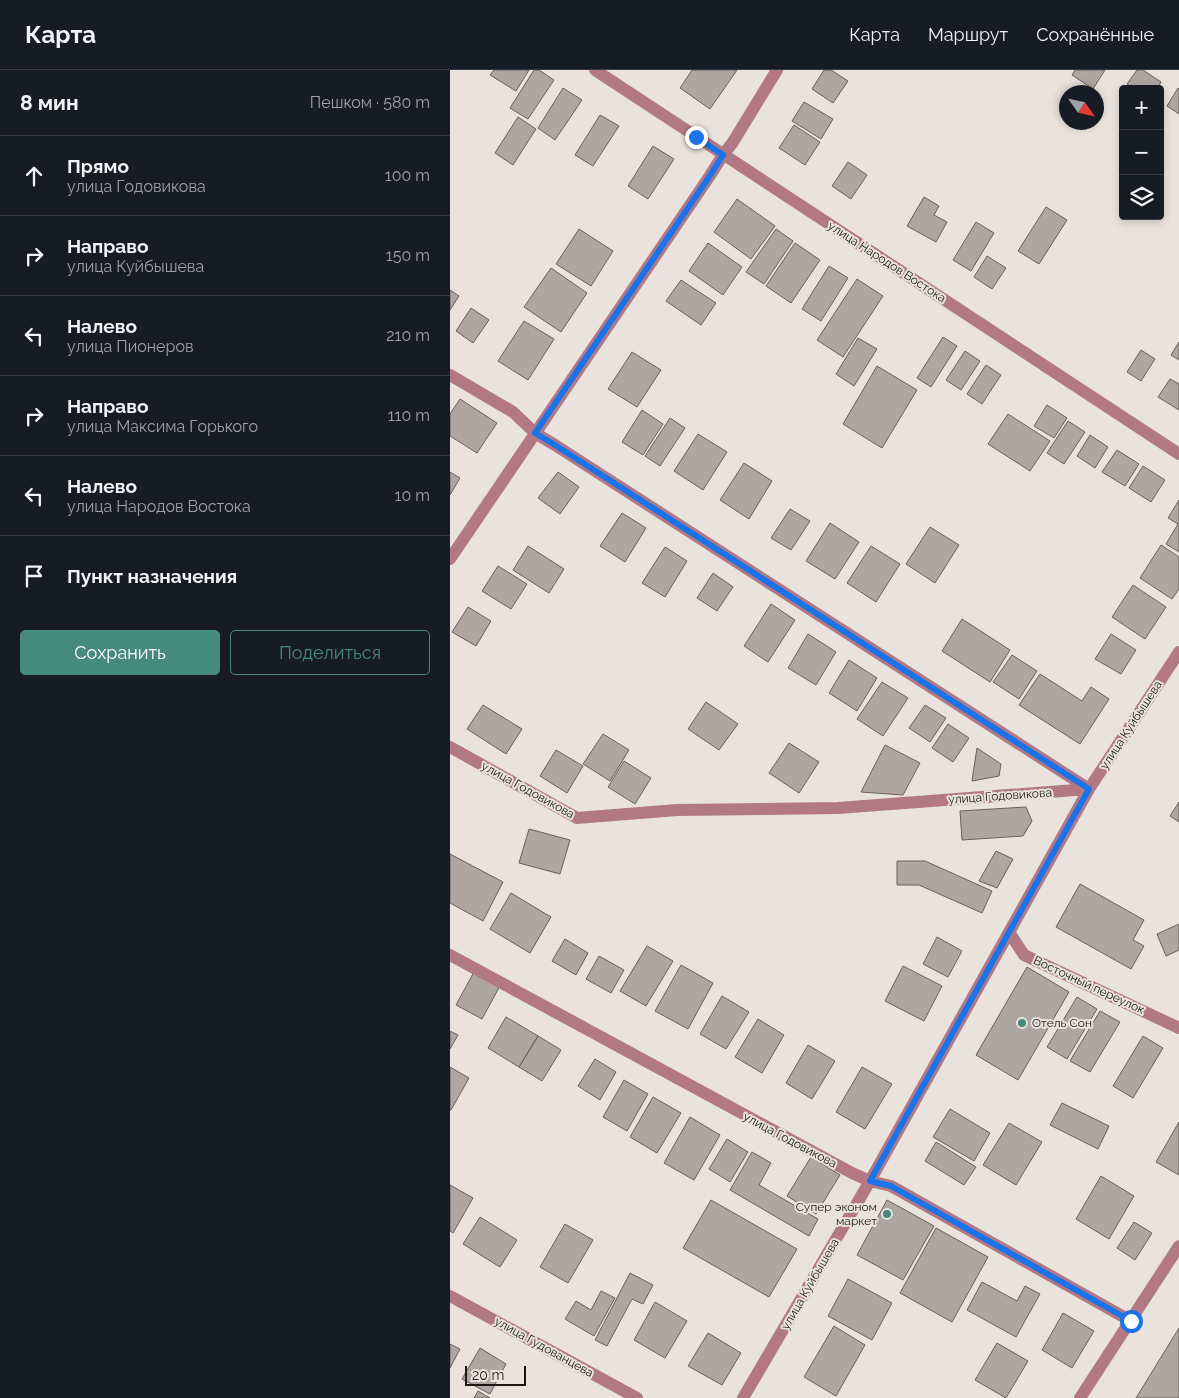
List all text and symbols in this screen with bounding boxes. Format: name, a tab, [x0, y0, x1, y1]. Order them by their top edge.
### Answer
text: Карта	[25, 20, 96, 49]
text: Карта	[849, 24, 900, 45]
text: Маршрут	[928, 24, 1008, 45]
text: Сохранённые	[1036, 24, 1154, 45]
north arrow	[1059, 85, 1104, 130]
map controls	[1119, 85, 1164, 220]
button: +	[1119, 85, 1164, 130]
text: 8 мин	[20, 90, 79, 115]
text: Пешком · 580 m	[310, 93, 430, 112]
route end	[685, 126, 708, 149]
button: −	[1119, 130, 1164, 175]
text: Прямо	[67, 155, 129, 177]
icon: ahead	[20, 162, 48, 190]
text: 100 m	[385, 166, 430, 185]
button: layers	[1119, 175, 1164, 220]
text: улица Годовикова	[67, 177, 206, 196]
street label: улица Народов Востока	[825, 219, 949, 305]
text: Направо	[67, 235, 148, 257]
icon: right	[20, 242, 48, 270]
text: 150 m	[386, 246, 430, 265]
text: улица Куйбышева	[67, 257, 204, 276]
text: Налево	[67, 315, 137, 337]
icon: left	[20, 322, 48, 350]
text: 210 m	[386, 326, 430, 345]
text: улица Пионеров	[67, 337, 193, 356]
text: Направо	[67, 395, 148, 417]
icon: right	[20, 402, 48, 430]
text: 110 m	[388, 406, 430, 425]
text: улица Максима Горького	[67, 417, 258, 436]
text: Налево	[67, 475, 137, 497]
icon: left	[20, 482, 48, 510]
text: 10 m	[395, 486, 430, 505]
text: улица Народов Востока	[67, 497, 251, 516]
icon: arrive	[20, 562, 48, 590]
text: Пункт назначения	[67, 565, 237, 587]
button: Сохранить	[20, 630, 220, 675]
button: Поделиться	[230, 630, 430, 675]
street label: улица Куйбышева	[1097, 678, 1165, 772]
street label: улица Годовикова	[479, 759, 577, 821]
street label: улица Годовикова	[948, 785, 1052, 807]
street label: Восточный переулок	[1031, 953, 1147, 1017]
place label: Отель Сон	[1032, 1016, 1092, 1030]
marker: Отель Сон	[1016, 1017, 1028, 1029]
street label: улица Годовикова	[741, 1109, 839, 1171]
place label: Супер эконом маркет	[796, 1200, 877, 1228]
marker: Супер эконом маркет	[881, 1208, 893, 1220]
street label: улица Куйбышева	[778, 1236, 842, 1332]
route start	[1120, 1310, 1143, 1333]
street label: улица Гудованцева	[492, 1314, 596, 1380]
scale bar	[465, 1363, 526, 1386]
text: 20 m	[472, 1367, 504, 1383]

